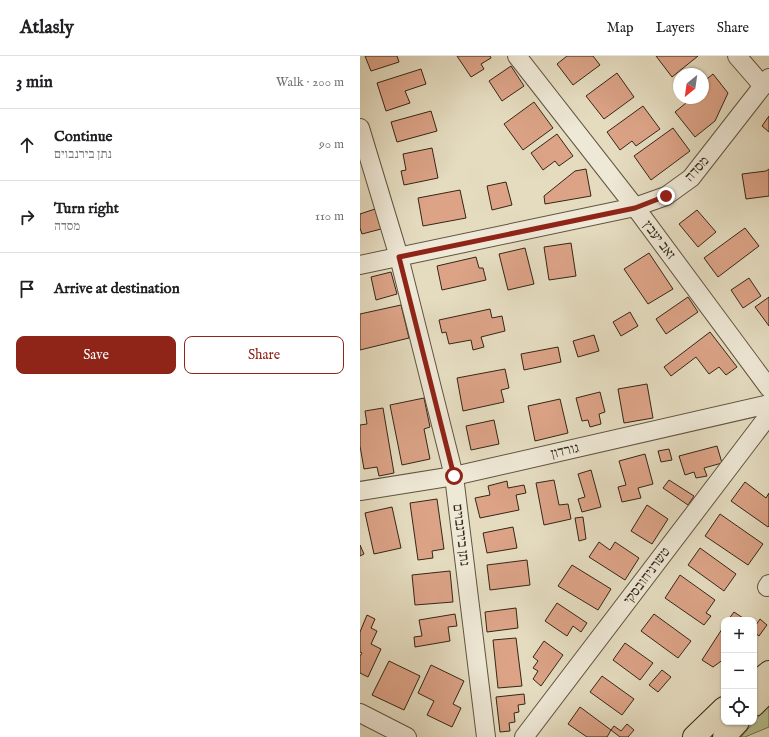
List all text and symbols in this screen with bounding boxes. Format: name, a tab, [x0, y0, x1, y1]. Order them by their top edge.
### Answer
text: Atlasly	[20, 16, 74, 40]
text: Map	[607, 19, 634, 37]
text: Layers	[656, 19, 695, 37]
text: Share	[717, 19, 749, 37]
north arrow	[673, 68, 709, 104]
text: 3 min	[16, 72, 53, 93]
text: Walk · 200 m	[276, 74, 344, 91]
text: Continue	[54, 127, 112, 146]
icon: ahead	[16, 134, 38, 156]
text: 90 m	[319, 136, 344, 153]
text: נתן בירנבוים	[54, 146, 112, 163]
street label: מסדה	[681, 152, 713, 186]
route end	[657, 187, 675, 205]
text: Turn right	[54, 199, 119, 218]
icon: right	[16, 206, 38, 228]
text: 110 m	[315, 208, 344, 225]
street label: זאב יעבץ	[639, 217, 679, 263]
text: מסדה	[54, 218, 80, 235]
icon: arrive	[16, 278, 38, 300]
text: Arrive at destination	[54, 279, 180, 298]
button: Save	[16, 336, 176, 374]
button: Share	[184, 336, 344, 374]
street label: גורדון	[549, 439, 581, 463]
route start	[445, 467, 463, 485]
street label: נתן בירנבוים	[448, 503, 474, 567]
street label: טשרניחובסקי	[620, 544, 674, 608]
map controls	[721, 617, 757, 725]
button: +	[721, 617, 757, 653]
button: −	[721, 653, 757, 689]
button: locate	[721, 689, 757, 725]

